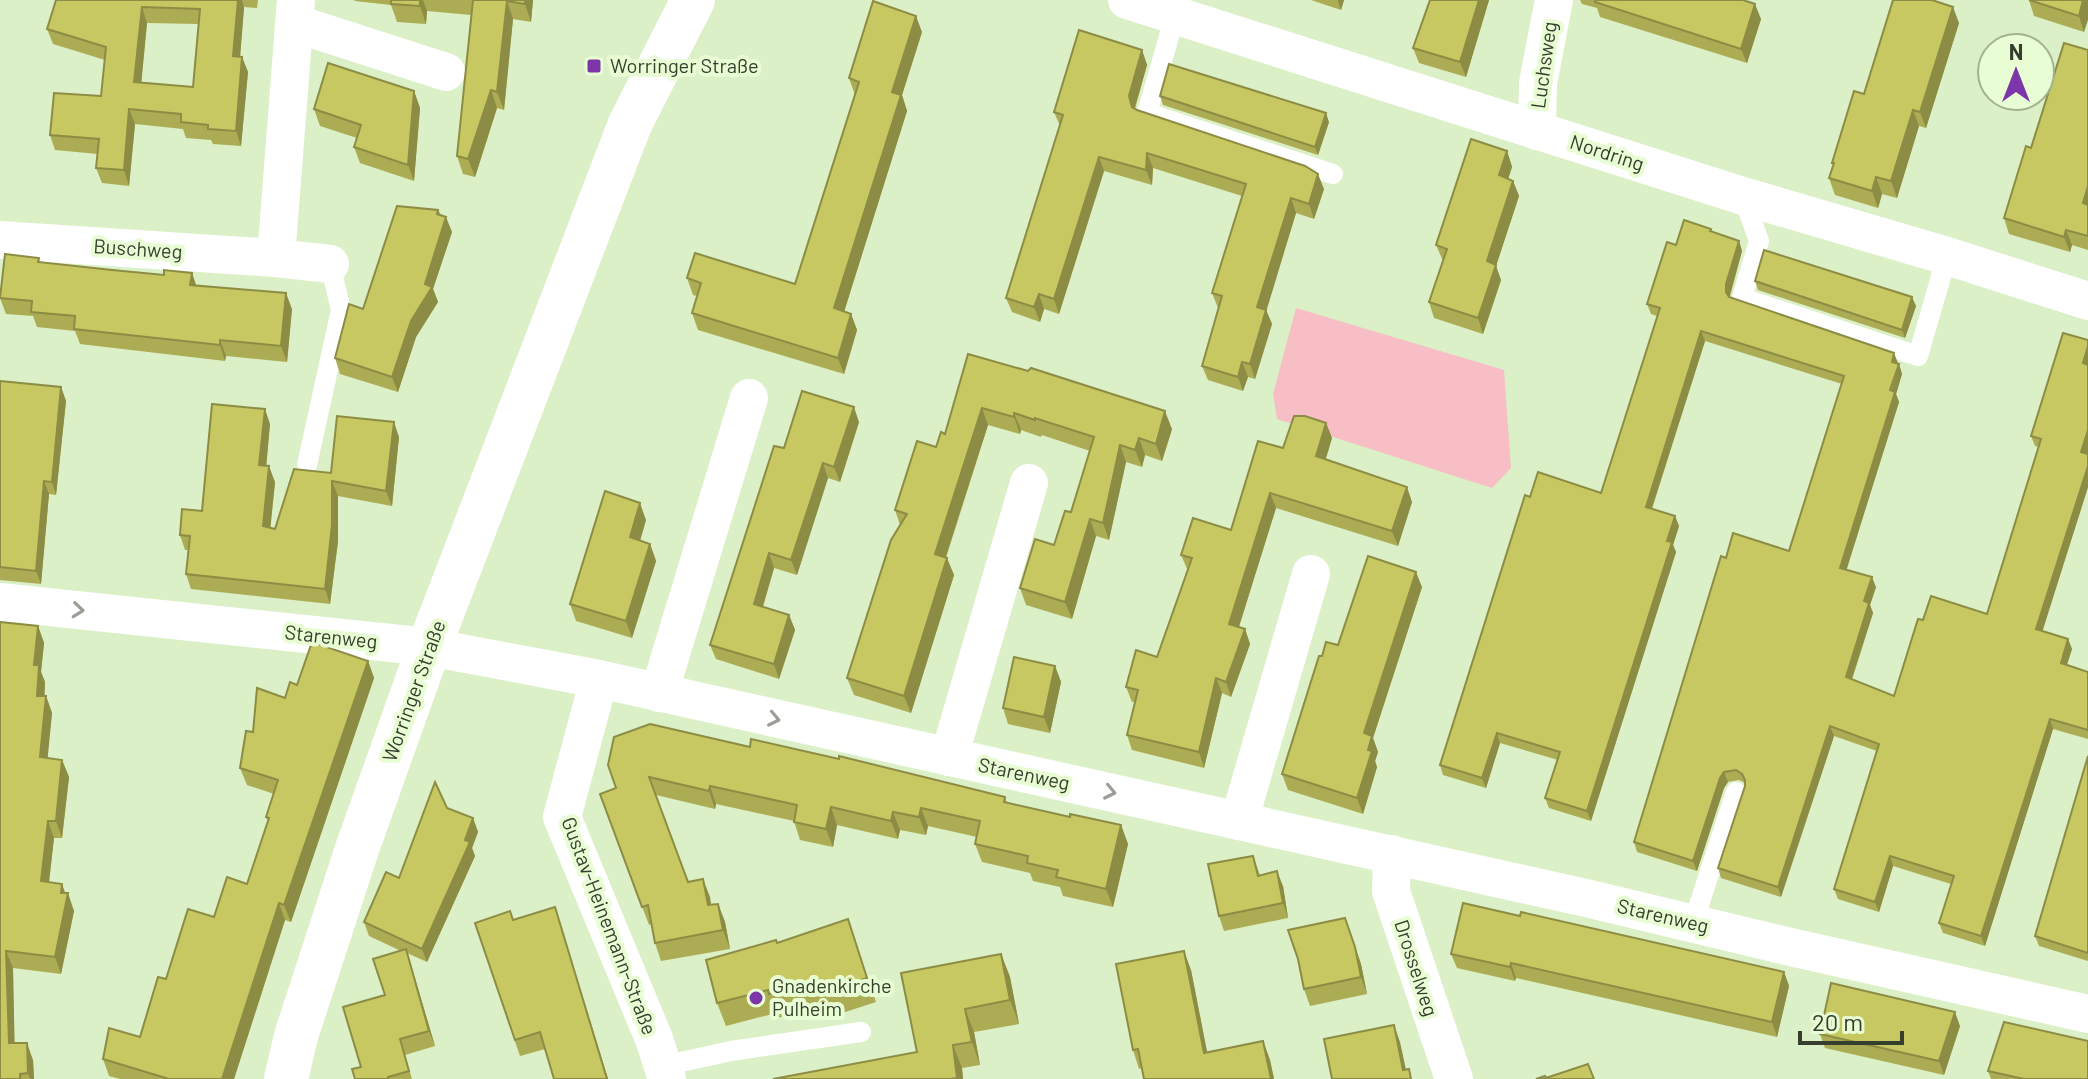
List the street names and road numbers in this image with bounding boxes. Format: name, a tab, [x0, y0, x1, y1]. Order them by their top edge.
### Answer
street label: Luchsweg	[1525, 20, 1561, 110]
street label: Nordring	[1567, 129, 1647, 175]
street label: Buschweg	[93, 233, 183, 263]
street label: Worringer Straße	[376, 617, 450, 765]
street label: Starenweg	[284, 619, 379, 653]
street label: Starenweg	[976, 752, 1072, 794]
street label: Gustav-Heinemann-Straße	[557, 813, 663, 1038]
street label: Starenweg	[1615, 893, 1711, 937]
street label: Drosselweg	[1390, 916, 1444, 1019]

